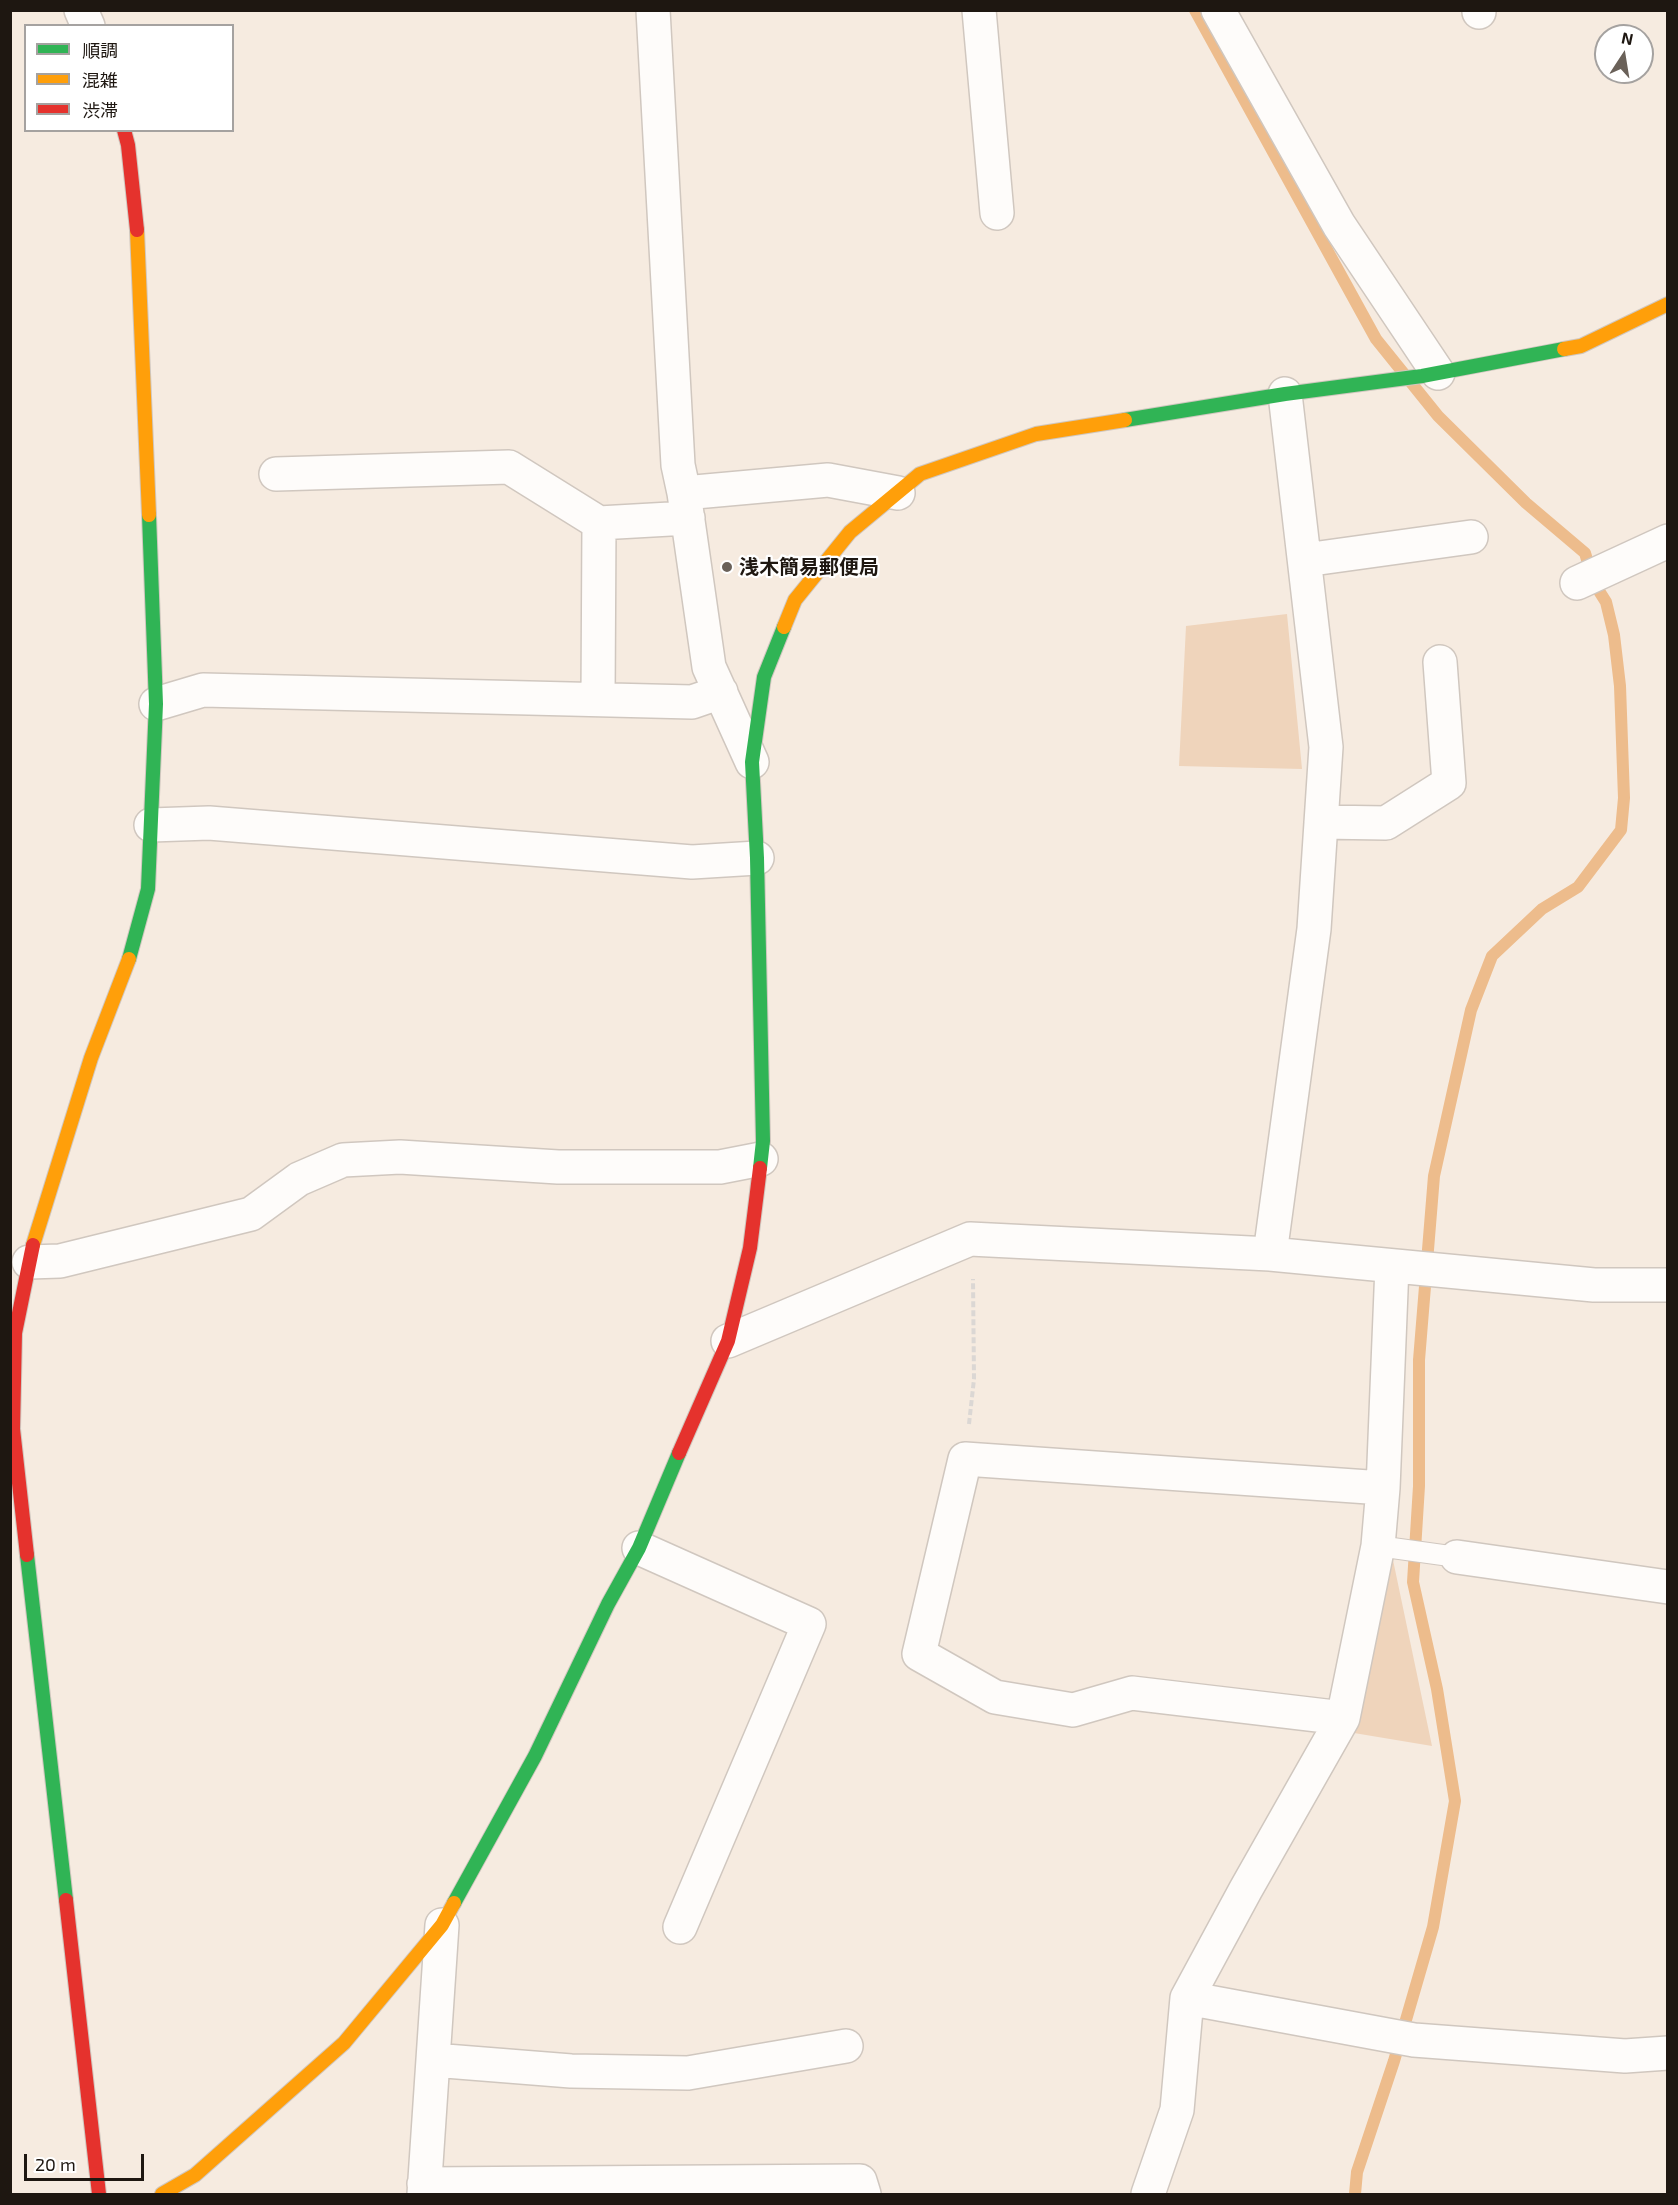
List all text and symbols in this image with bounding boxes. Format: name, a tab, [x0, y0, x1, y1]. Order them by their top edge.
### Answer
legend	[24, 24, 234, 132]
north arrow	[1594, 24, 1654, 84]
text: N	[1620, 27, 1635, 48]
text: 順調	[82, 39, 118, 61]
text: 混雑	[82, 69, 118, 91]
text: 渋滞	[82, 99, 118, 121]
place label: 浅木簡易郵便局	[739, 555, 879, 579]
marker: 浅木簡易郵便局	[720, 560, 734, 574]
scale bar	[27, 2142, 147, 2180]
text: 20 m	[35, 2153, 76, 2175]

